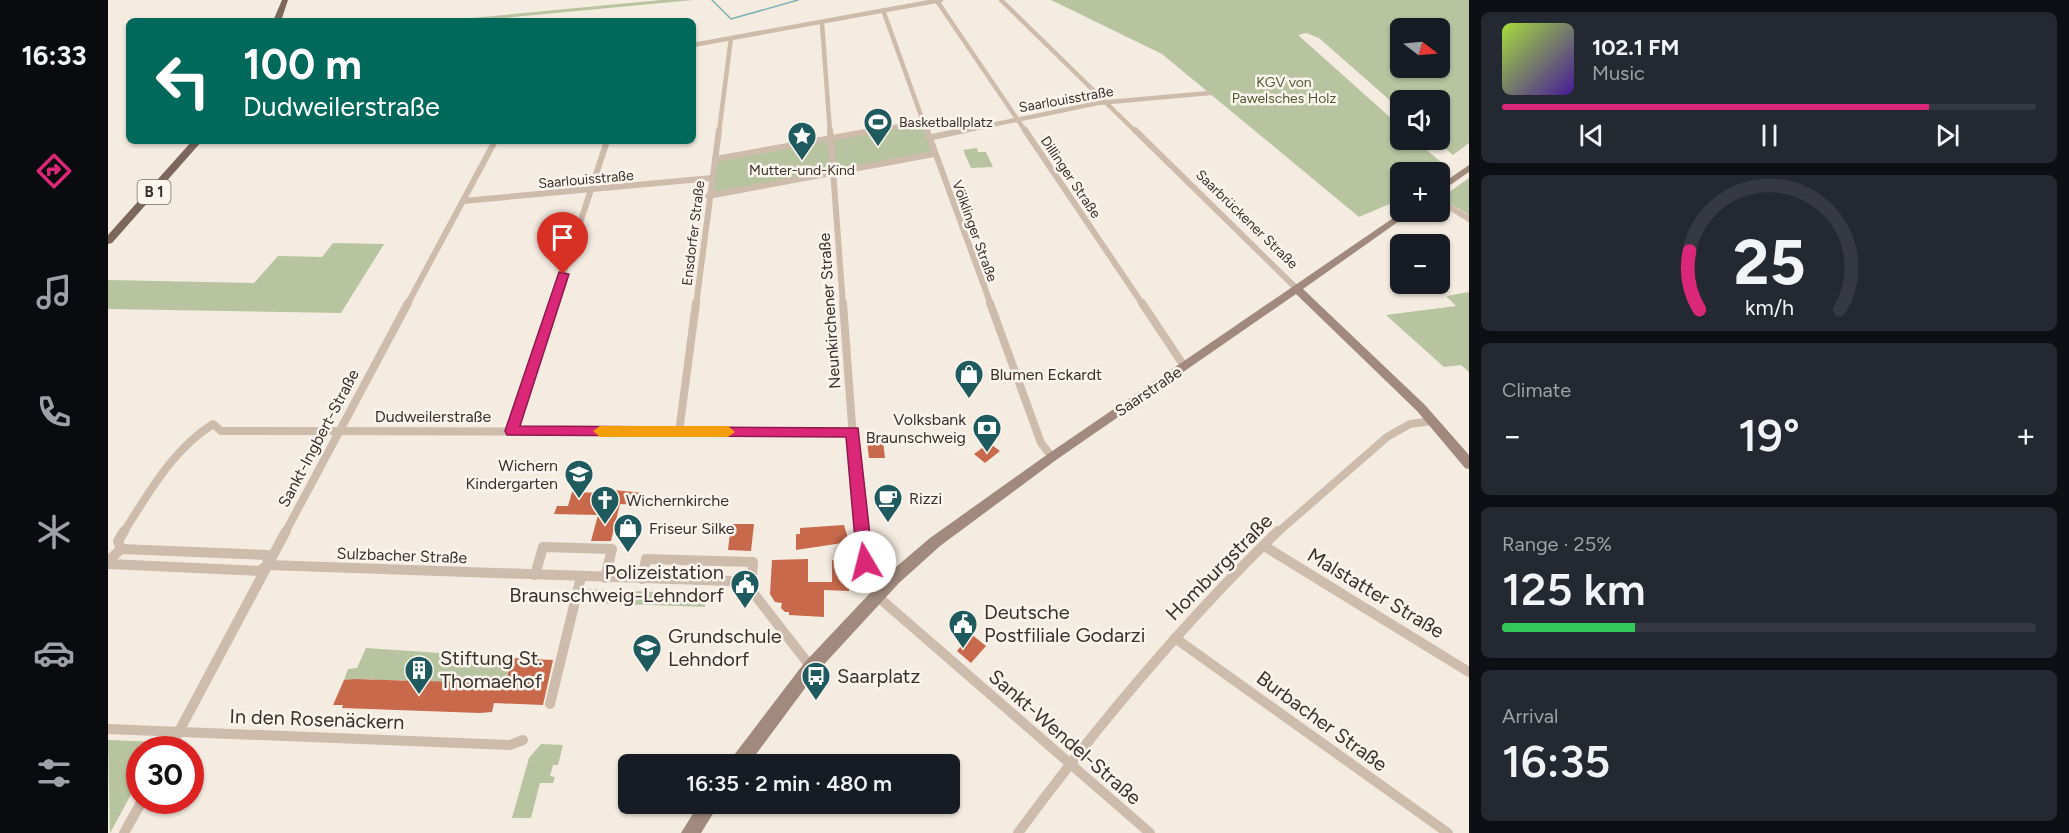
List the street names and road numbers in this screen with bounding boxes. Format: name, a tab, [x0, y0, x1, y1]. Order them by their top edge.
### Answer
street label: Saarlouisstraße	[1018, 83, 1115, 116]
street label: Dillinger Straße	[1037, 133, 1105, 222]
street label: Saarbrückener Straße	[1192, 166, 1301, 273]
street label: Saarlouisstraße	[538, 167, 635, 192]
street label: Völklinger Straße	[948, 178, 1001, 285]
street label: Ensdorfer Straße	[679, 179, 708, 287]
road number: B 1	[138, 180, 171, 204]
street label: Neunkirchener Straße	[815, 232, 844, 390]
street label: Saarstraße	[1111, 362, 1185, 421]
street label: Sankt-Ingbert-Straße	[274, 366, 363, 510]
street label: Dudweilerstraße	[375, 407, 492, 426]
street label: Homburgstraße	[1161, 509, 1277, 625]
street label: Malstatter Straße	[1303, 543, 1449, 643]
street label: Sulzbacher Straße	[336, 544, 468, 567]
street label: Sankt-Wendel-Straße	[984, 664, 1146, 810]
street label: Burbacher Straße	[1252, 666, 1392, 776]
street label: In den Rosenäckern	[229, 704, 405, 734]

